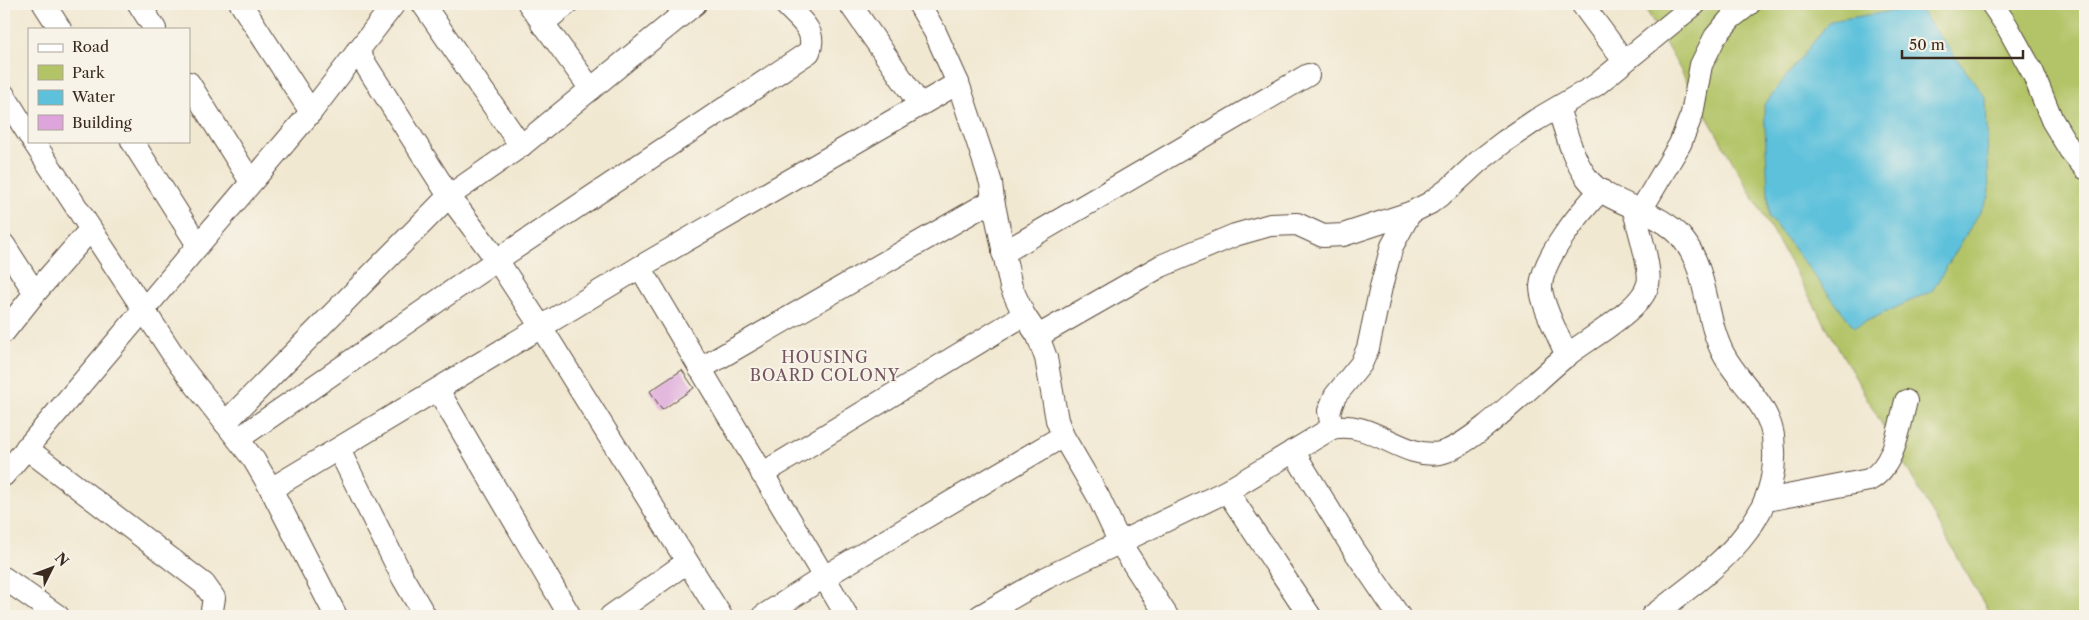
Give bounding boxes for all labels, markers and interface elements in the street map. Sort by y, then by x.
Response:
legend [28,28,190,142]
scale bar [1902,28,2023,60]
text: 50 m [1909,35,1945,54]
text: Road [72,37,109,56]
text: Park [72,63,106,82]
text: Water [71,87,116,106]
text: Building [72,113,132,132]
district label: HOUSING BOARD COLONY [750,347,900,385]
north arrow [28,542,78,592]
text: N [51,549,72,570]

